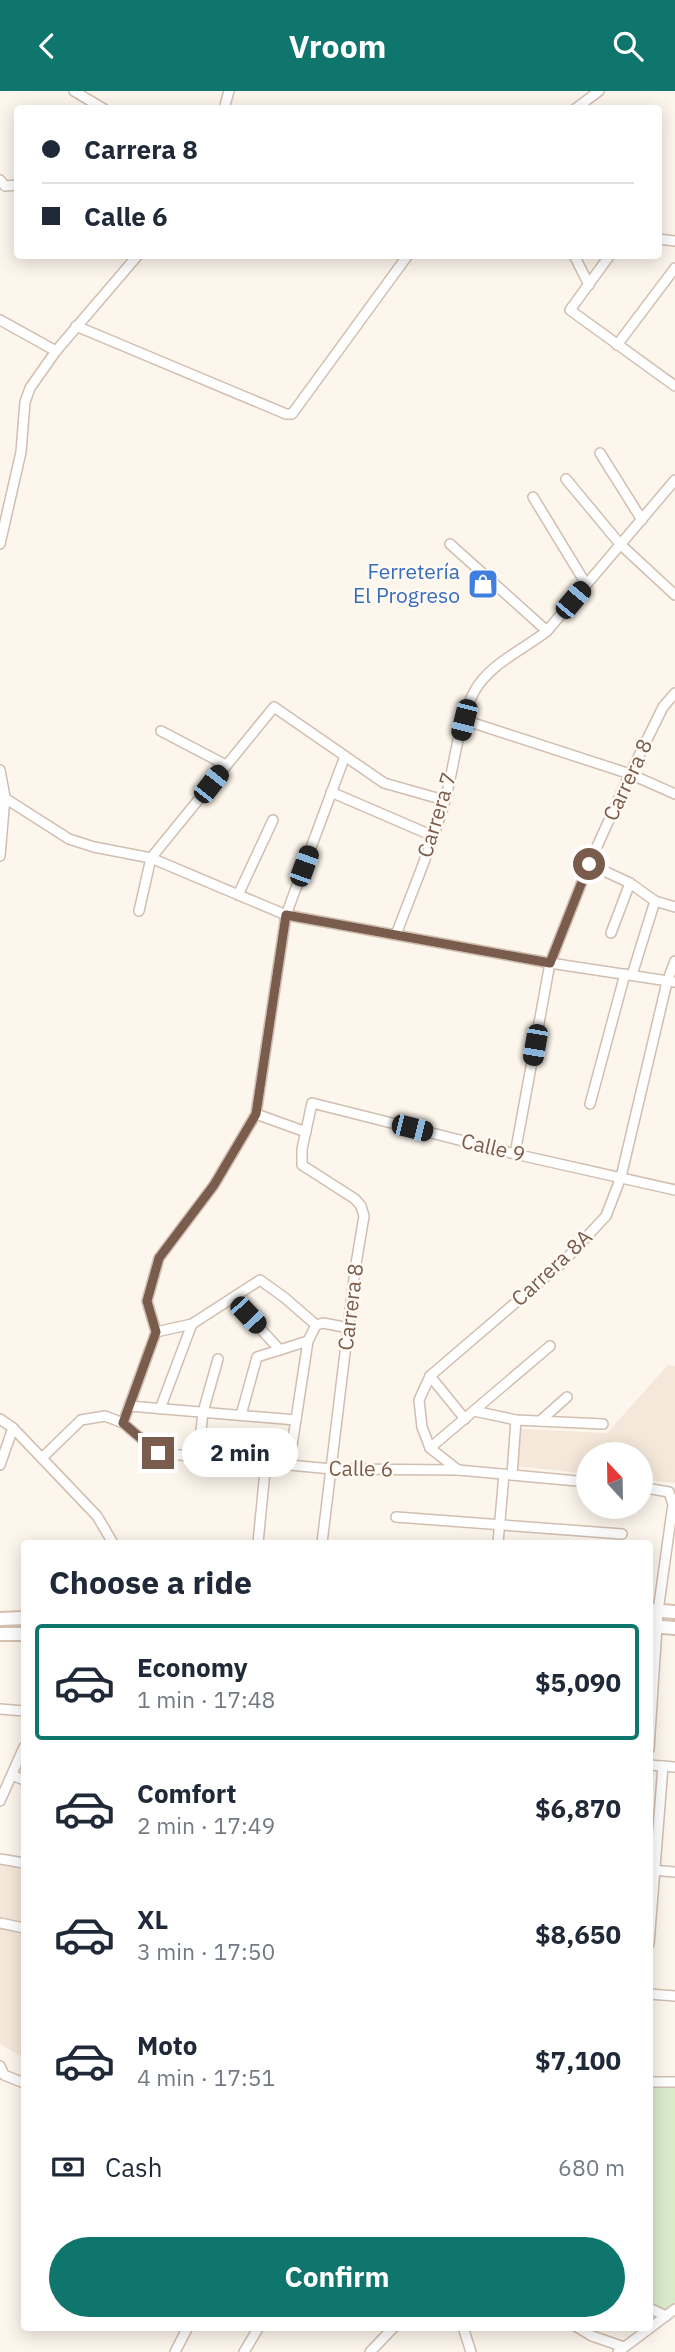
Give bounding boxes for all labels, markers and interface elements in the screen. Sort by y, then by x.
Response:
text: Vroom [289,25,386,67]
icon: back [28,27,66,65]
icon: search [609,27,647,65]
text: Carrera 8 [84,132,198,166]
text: Calle 6 [84,199,168,233]
place label: Ferretería El Progreso [353,557,460,609]
shop icon: Ferretería El Progreso [466,567,500,601]
car [552,577,595,623]
car [449,697,480,743]
street label: Carrera 8 [596,734,658,825]
car [190,761,233,807]
street label: Carrera 7 [410,769,462,861]
car [287,843,322,889]
route start [573,848,605,880]
car [522,1022,549,1068]
car [390,1113,435,1143]
street label: Calle 9 [459,1126,528,1168]
street label: Carrera 8A [505,1223,598,1312]
street label: Carrera 8 [331,1262,369,1352]
car [226,1292,271,1338]
callout: 2 min [182,1429,298,1477]
route end [142,1437,174,1469]
text: 2 min [210,1437,270,1467]
north arrow [576,1442,653,1519]
map controls [576,1442,653,1519]
street label: Calle 6 [328,1453,394,1483]
text: Choose a ride [49,1561,252,1603]
text: Economy [137,1650,248,1684]
icon: car [53,1651,116,1714]
text: $5,090 [535,1665,621,1699]
text: 1 min · 17:48 [137,1684,275,1714]
text: Comfort [137,1776,236,1810]
icon: car [53,1777,116,1840]
text: $6,870 [535,1791,621,1825]
text: 2 min · 17:49 [137,1810,275,1840]
text: XL [137,1902,168,1936]
icon: car [53,1903,116,1966]
text: $8,650 [535,1917,621,1951]
text: 3 min · 17:50 [137,1936,275,1966]
text: Moto [137,2028,197,2062]
icon: car [53,2029,116,2092]
text: $7,100 [535,2043,621,2077]
text: 4 min · 17:51 [137,2062,275,2092]
icon: cash [49,2148,87,2186]
text: Cash [105,2150,162,2184]
text: 680 m [558,2152,625,2182]
button: Confirm [49,2237,625,2317]

